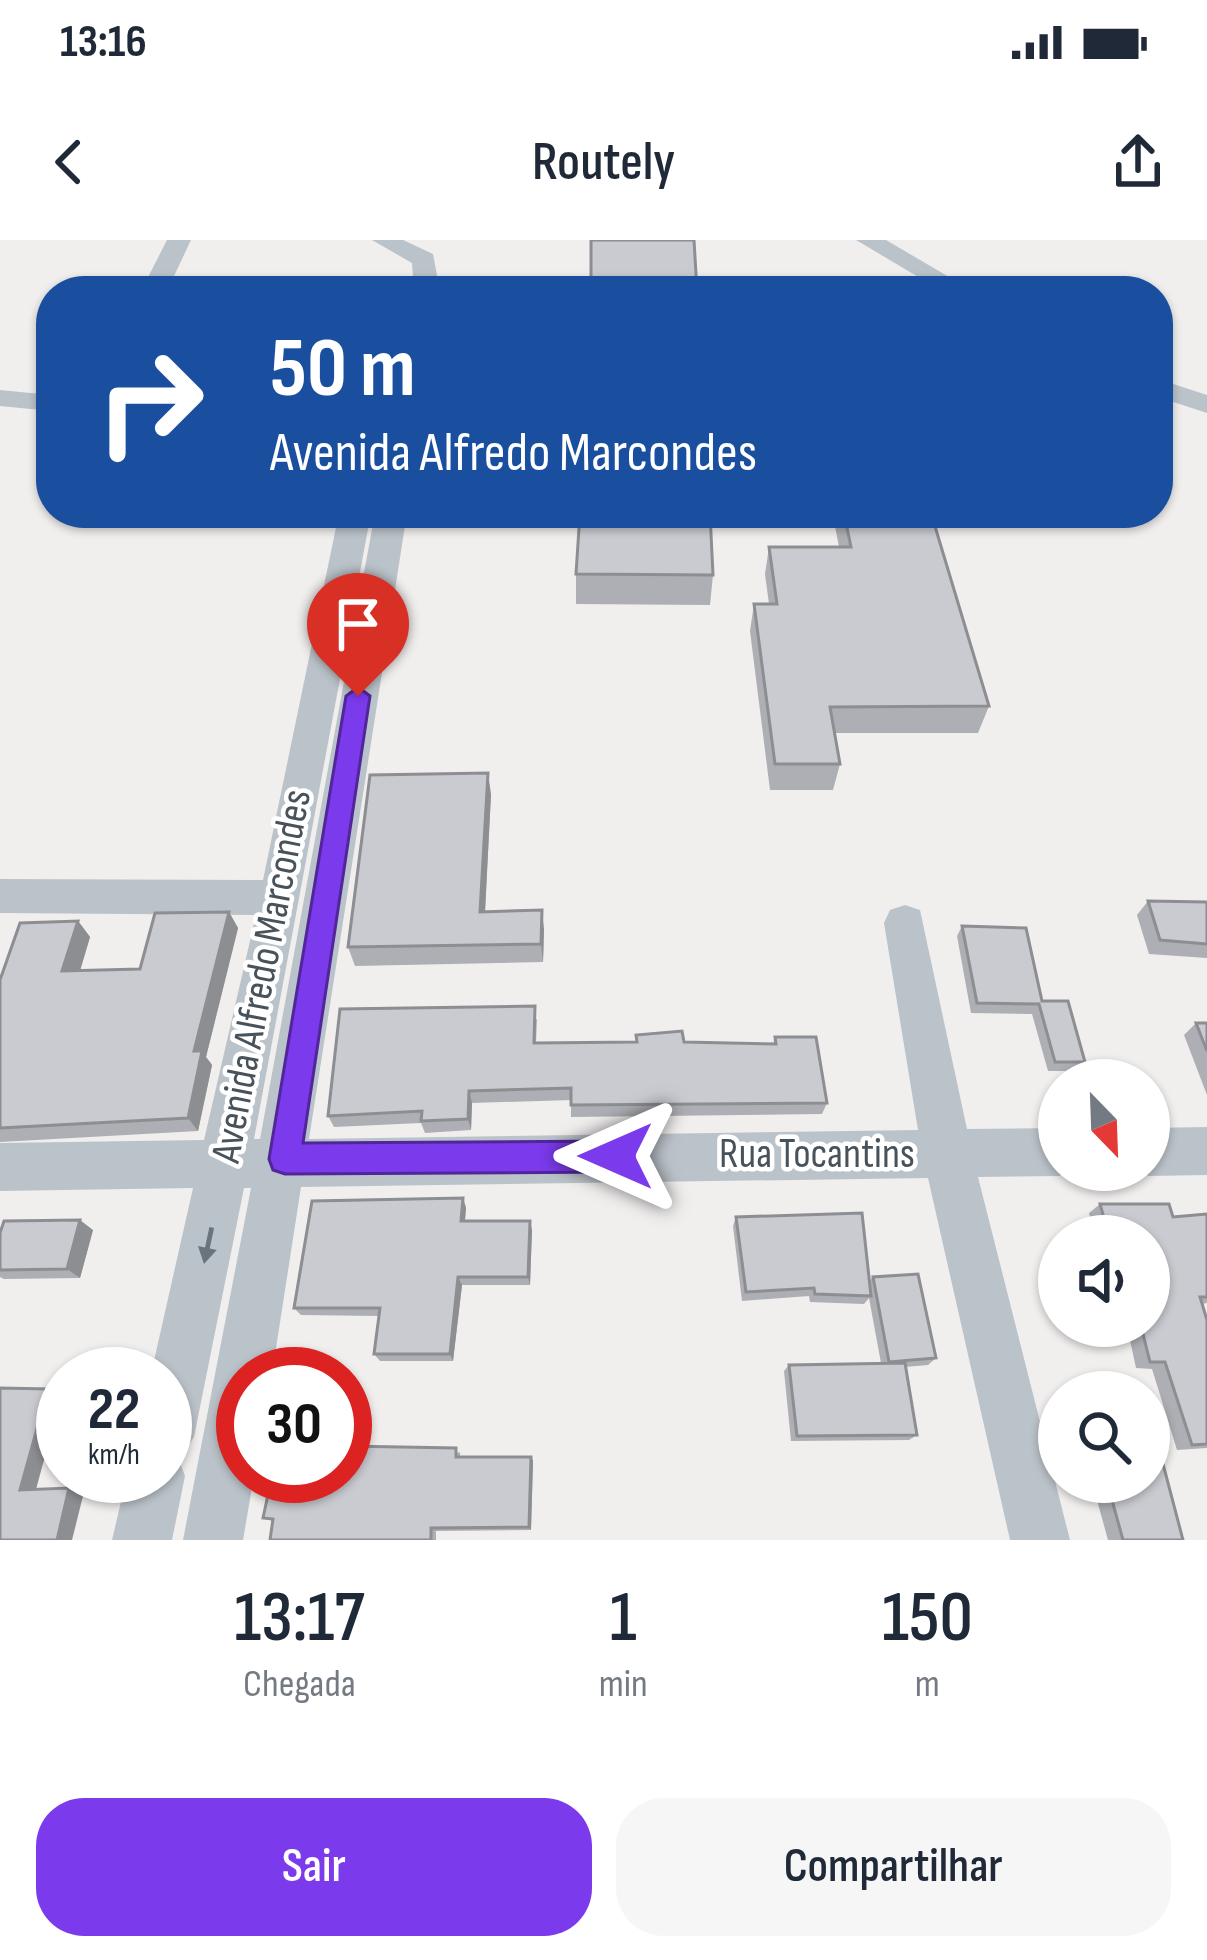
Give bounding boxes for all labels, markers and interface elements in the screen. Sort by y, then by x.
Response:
text: 13:16 [60,15,147,70]
icon: back [36,129,102,195]
icon: share [1105,129,1171,195]
text: Routely [532,130,675,195]
text: 50 m [270,319,416,420]
icon: right [72,324,228,480]
text: Avenida Alfredo Marcondes [270,421,757,486]
pin [307,573,409,696]
icon: arrive [325,591,391,657]
street label: Avenida Alfredo Marcondes [201,785,323,1168]
north arrow [1038,1059,1170,1191]
map controls [1038,1059,1170,1503]
position arrow [553,1093,679,1219]
street label: Rua Tocantins [719,1129,915,1180]
button: sound [1038,1215,1170,1347]
one-way arrow [197,1227,216,1265]
speed limit sign: 30 [216,1347,372,1503]
button: search [1038,1371,1170,1503]
text: 22 [88,1374,140,1446]
text: km/h [88,1437,140,1473]
text: 13:17 [234,1575,365,1662]
text: 1 [610,1575,637,1662]
text: 150 [882,1575,973,1662]
text: Chegada [243,1661,356,1708]
text: min [599,1661,648,1708]
text: m [915,1661,940,1708]
button: Sair [36,1798,592,1936]
button: Compartilhar [616,1798,1171,1936]

